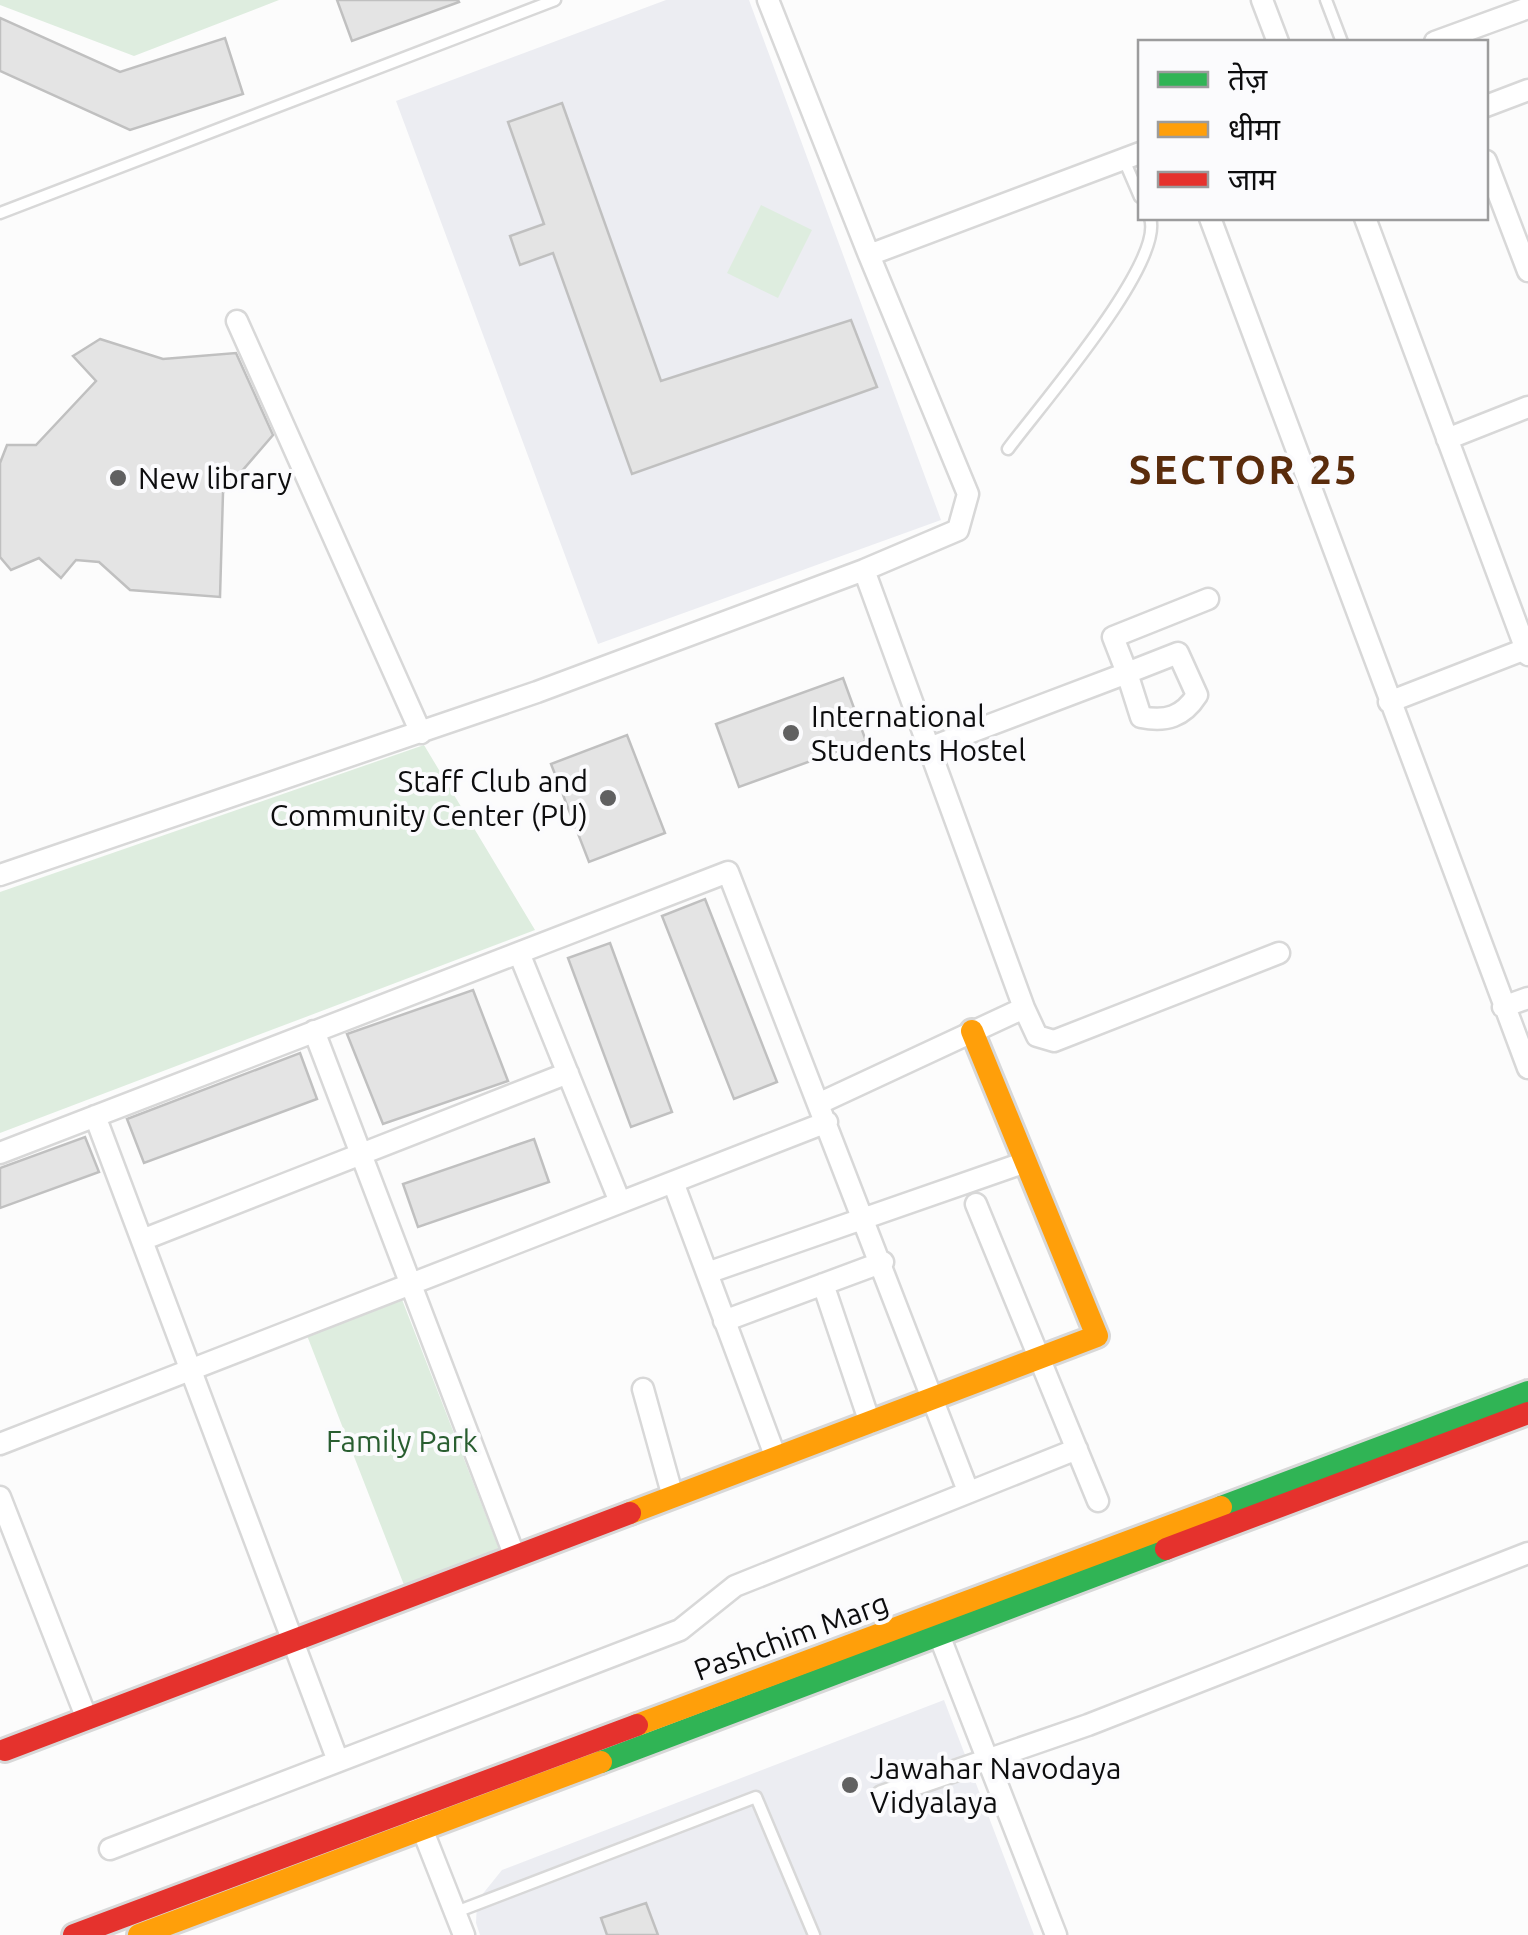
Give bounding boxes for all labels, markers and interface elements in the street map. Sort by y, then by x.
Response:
legend [1138,40,1488,220]
text: तेज़ [1228,62,1268,96]
text: धीमा [1228,112,1281,146]
text: जाम [1228,162,1277,196]
district label: SECTOR 25 [1129,447,1359,492]
place label: New library [138,461,292,495]
marker: New library [107,467,129,489]
place label: International Students Hostel [811,699,1026,767]
marker: International Students Hostel [780,722,802,744]
place label: Staff Club and Community Center (PU) [270,764,588,832]
marker: Staff Club and Community Center (PU) [597,787,619,809]
park label: Family Park [326,1424,478,1458]
street label: Pashchim Marg [689,1585,893,1687]
place label: Jawahar Navodaya Vidyalaya [870,1751,1121,1819]
marker: Jawahar Navodaya Vidyalaya [839,1774,861,1796]

